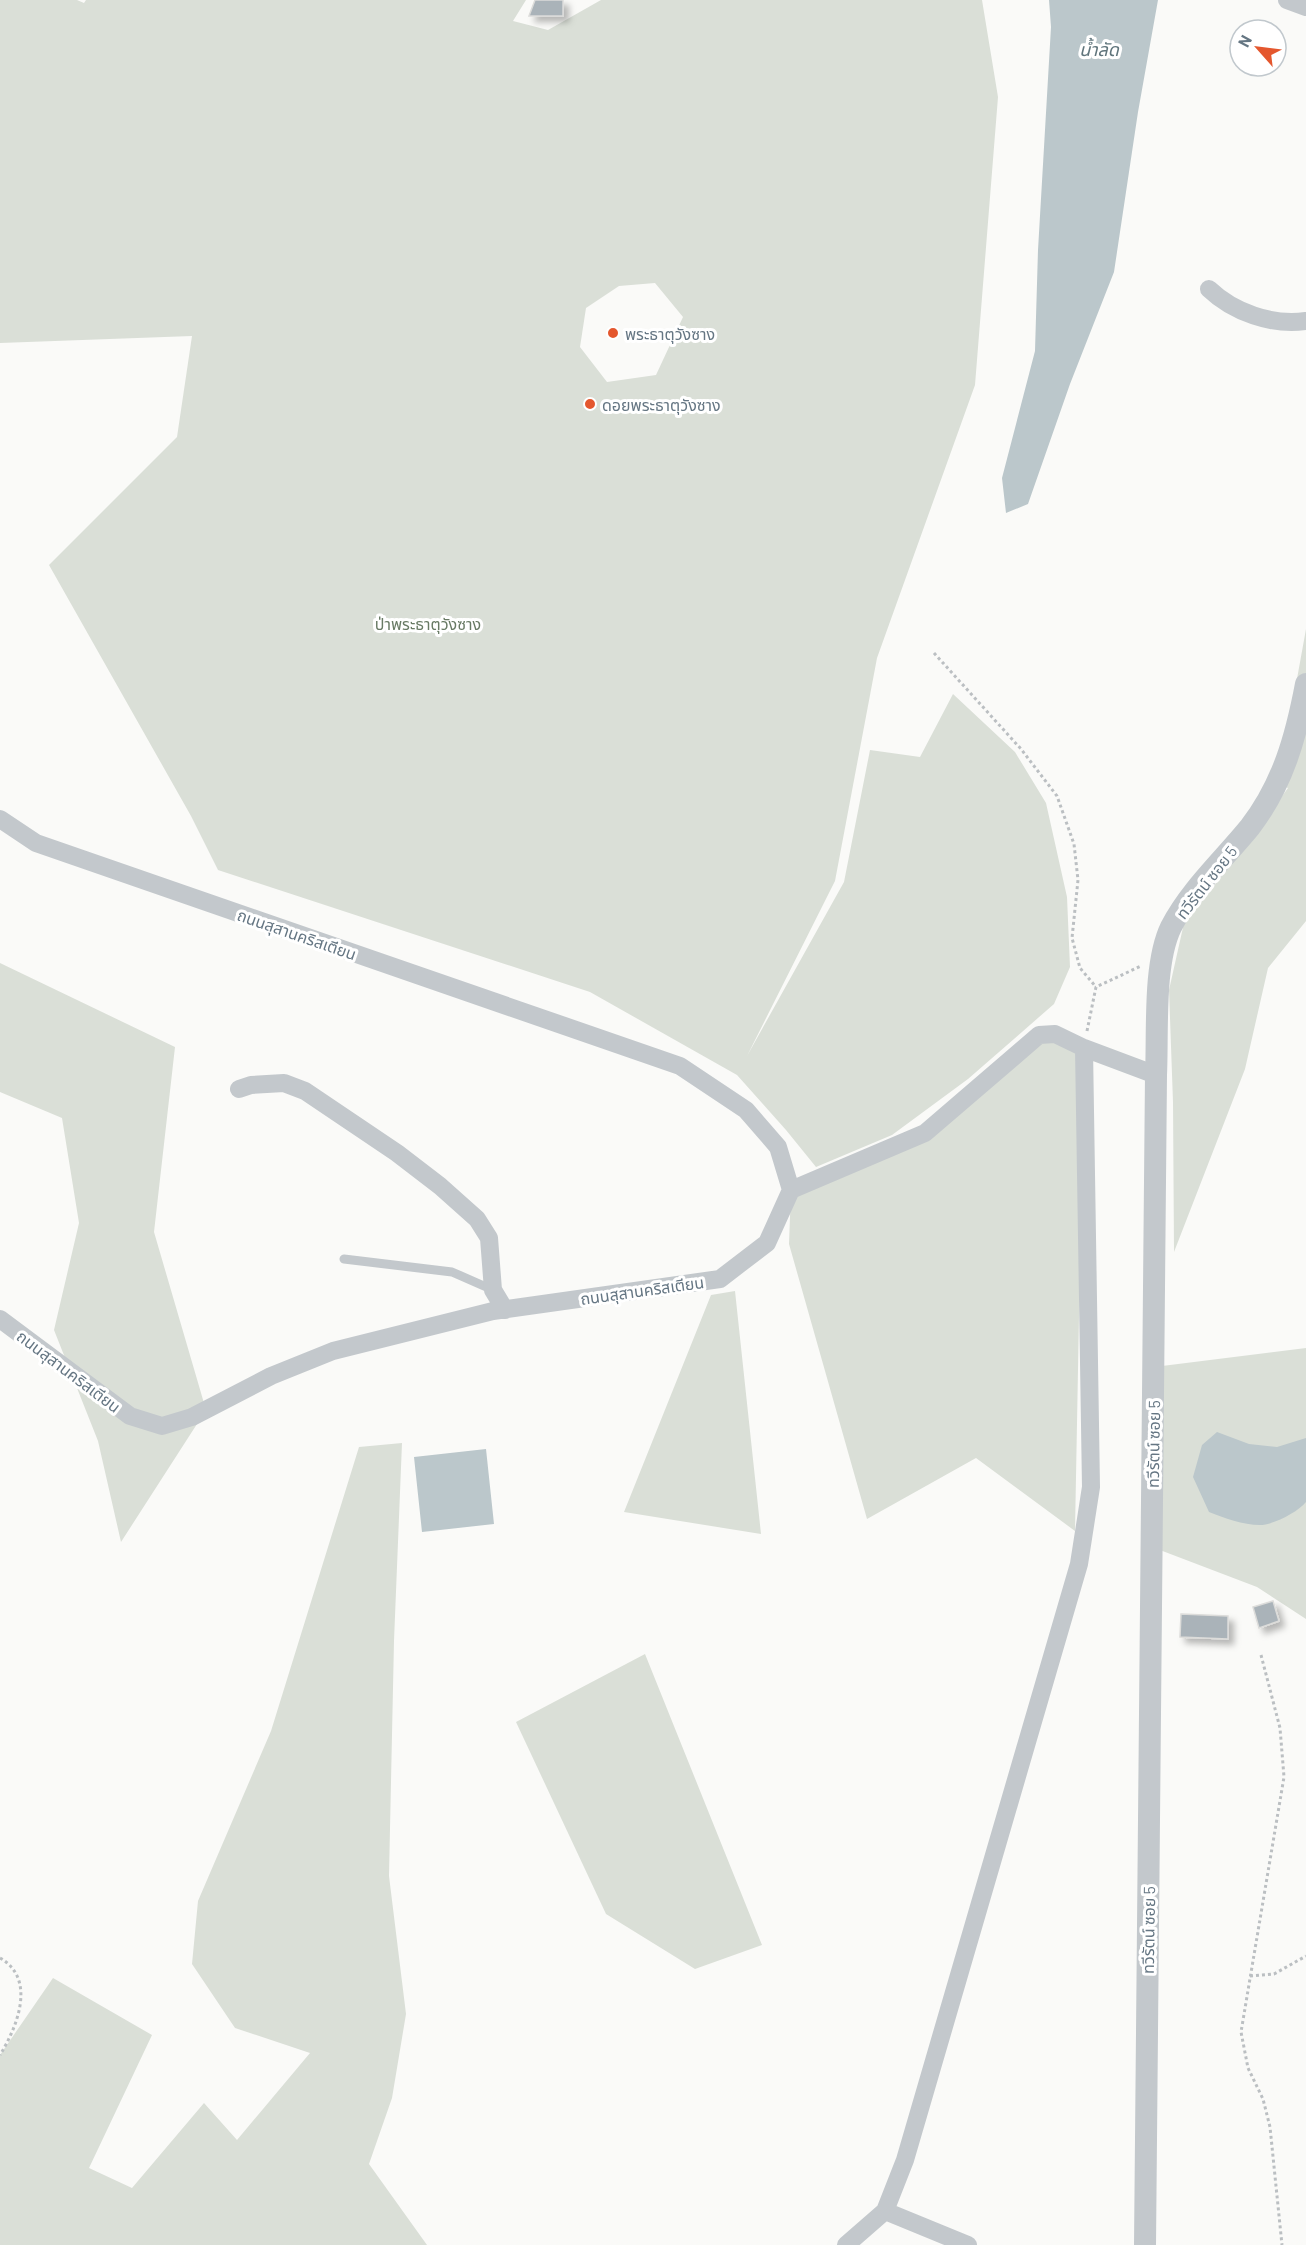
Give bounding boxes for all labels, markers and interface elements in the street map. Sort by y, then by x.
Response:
north arrow [1228,18,1288,78]
text: N [1233,32,1255,50]
water label: น้ำลัด [1079,37,1120,60]
place label: พระธาตุวังซาง [625,324,715,344]
marker: พระธาตุวังซาง [606,326,620,340]
place label: ดอยพระธาตุวังซาง [602,395,721,415]
marker: ดอยพระธาตุวังซาง [583,397,597,411]
park label: ป่าพระธาตุวังซาง [375,614,481,634]
street label: ทวีรัตน์ ซอย 5 [1172,842,1240,922]
street label: ถนนสุสานคริสเตียน [235,905,359,964]
street label: ถนนสุสานคริสเตียน [579,1272,705,1309]
street label: ถนนสุสานคริสเตียน [13,1326,125,1417]
street label: ทวีรัตน์ ซอย 5 [1143,1400,1163,1488]
street label: ทวีรัตน์ ซอย 5 [1138,1886,1158,1974]

